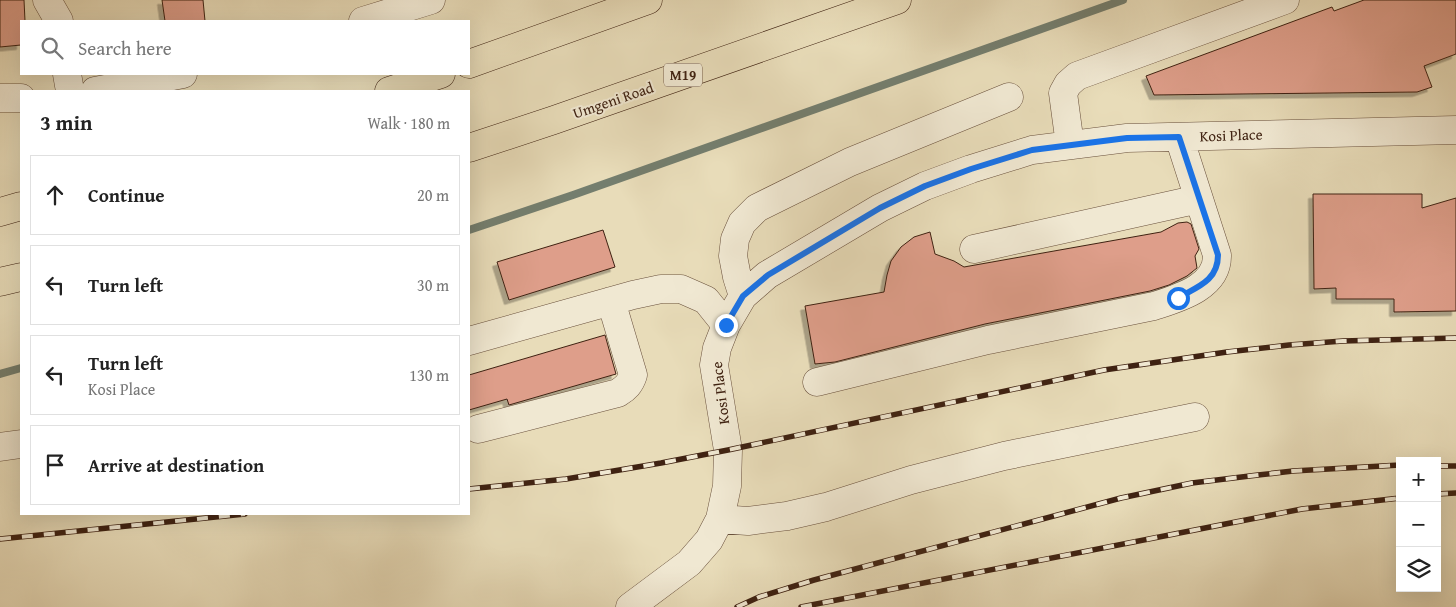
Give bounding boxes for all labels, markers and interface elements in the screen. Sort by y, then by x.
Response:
search box [20,20,470,75]
icon: search [38,34,66,62]
text: Search here [78,34,172,62]
road number: M19 [664,64,702,86]
street label: Umgeni Road [570,76,656,124]
text: 3 min [40,107,92,138]
text: Walk · 180 m [367,111,450,135]
street label: Kosi Place [1199,123,1263,147]
icon: ahead [41,181,69,209]
text: Continue [88,181,165,209]
text: 20 m [417,183,449,207]
icon: left [41,271,69,299]
text: Turn left [88,271,163,299]
text: 30 m [417,273,449,297]
route start [1167,287,1190,310]
route end [715,314,738,337]
text: Turn left [88,349,163,377]
street label: Kosi Place [706,360,734,426]
icon: left [41,361,69,389]
text: 130 m [409,363,449,387]
text: Kosi Place [88,377,155,401]
icon: arrive [41,451,69,479]
text: Arrive at destination [88,451,264,479]
map controls [1396,457,1441,592]
button: + [1396,457,1441,502]
button: − [1396,502,1441,547]
button: layers [1396,547,1441,592]

